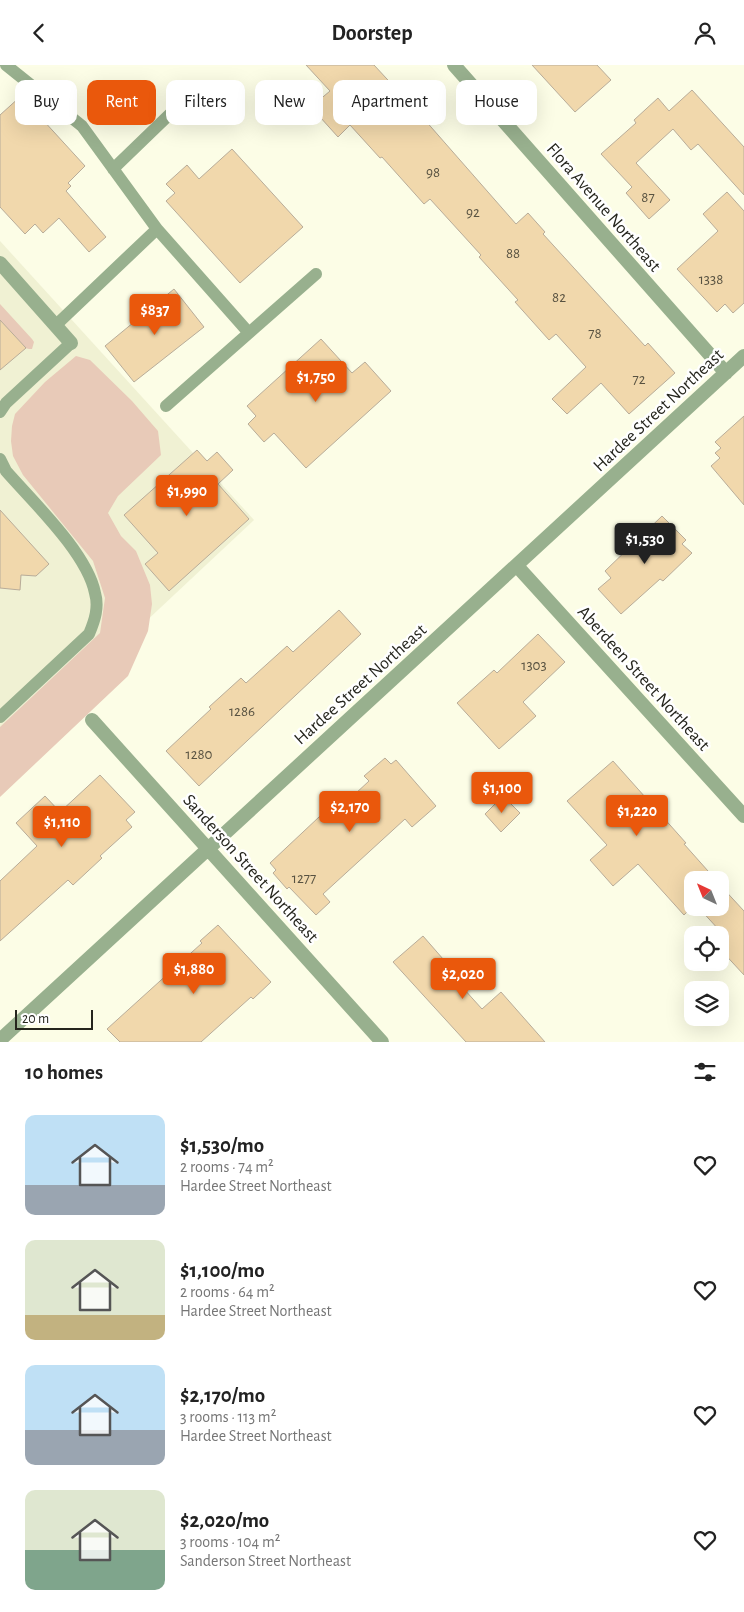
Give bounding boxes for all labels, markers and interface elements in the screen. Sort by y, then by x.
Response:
icon: back [25,19,53,47]
icon: person [691,19,719,47]
text: Doorstep [331,22,413,44]
chip: Buy [15,80,77,125]
chip: Rent [87,80,156,125]
chip: Filters [166,80,245,125]
chip: New [255,80,323,125]
chip: Apartment [333,80,446,125]
chip: House [456,80,537,125]
street label: Flora Avenue Northeast [543,140,664,276]
house number: 98 [426,165,440,180]
house number: 87 [641,190,655,205]
house number: 92 [466,205,480,220]
house number: 88 [506,246,520,261]
house number: 1338 [699,272,723,287]
house number: 82 [552,290,566,305]
pin: $837 [125,293,185,336]
text: $837 [141,302,169,318]
house number: 78 [588,326,602,341]
street label: Hardee Street Northeast [590,346,727,476]
pin: $1,750 [275,361,357,403]
text: $1,750 [297,369,335,385]
house number: 72 [632,372,646,387]
pin: $1,990 [146,475,228,517]
text: $1,990 [167,483,207,499]
pin: $1,530 [604,523,686,565]
text: $1,530 [626,531,664,547]
street label: Aberdeen Street Northeast [574,603,713,755]
street label: Hardee Street Northeast [291,621,430,749]
house number: 1303 [521,658,547,673]
house number: 1286 [229,704,255,719]
house number: 1280 [185,747,213,762]
pin: $1,100 [461,771,543,814]
text: $1,100 [482,780,522,796]
street label: Sanderson Street Northeast [179,791,322,946]
pin: $2,170 [309,791,391,833]
pin: $1,220 [596,795,678,837]
text: $2,170 [330,799,370,815]
text: $1,220 [617,803,657,819]
pin: $1,110 [21,805,103,848]
text: $1,110 [44,814,80,830]
house number: 1277 [292,871,316,886]
north arrow [684,871,729,916]
map controls [684,871,729,1026]
button: locate [684,926,729,971]
pin: $1,880 [153,953,235,995]
pin: $2,020 [422,957,504,1000]
text: $1,880 [174,961,214,977]
text: $2,020 [442,966,484,982]
button: layers [684,981,729,1026]
scale bar [15,1007,92,1030]
text: 20 m [22,1012,49,1026]
icon: filters [691,1058,719,1086]
text: 10 homes [25,1062,103,1083]
icon: home [65,1135,125,1195]
text: $1,530/mo [180,1135,264,1156]
icon: heart [691,1151,719,1179]
text: 2 rooms · 74 m² [180,1159,274,1175]
text: Hardee Street Northeast [180,1178,332,1194]
icon: home [65,1260,125,1320]
text: $1,100/mo [180,1260,265,1281]
icon: heart [691,1276,719,1304]
text: 2 rooms · 64 m² [180,1284,275,1300]
text: Hardee Street Northeast [180,1303,332,1319]
icon: home [65,1385,125,1445]
text: $2,170/mo [180,1385,265,1406]
icon: heart [691,1401,719,1429]
text: 3 rooms · 113 m² [180,1409,276,1425]
text: Hardee Street Northeast [180,1428,332,1444]
icon: home [65,1510,125,1570]
text: $2,020/mo [180,1510,269,1531]
icon: heart [691,1526,719,1554]
text: 3 rooms · 104 m² [180,1534,280,1550]
text: Sanderson Street Northeast [180,1553,351,1569]

